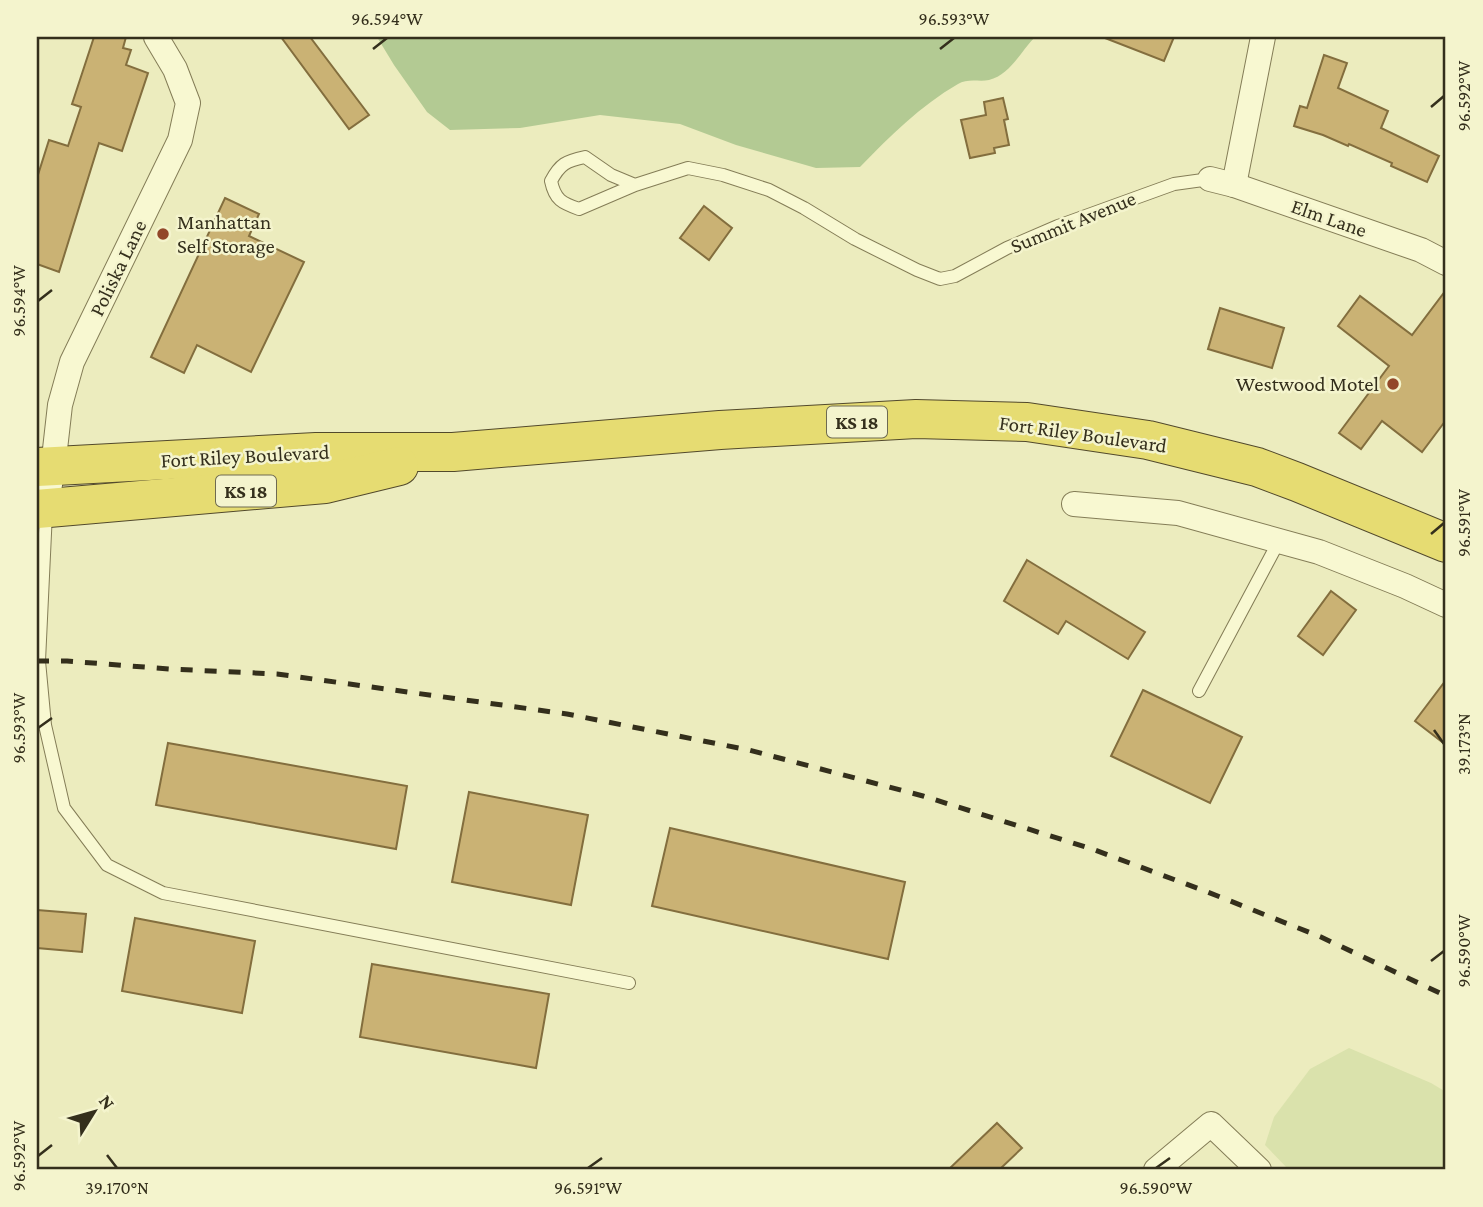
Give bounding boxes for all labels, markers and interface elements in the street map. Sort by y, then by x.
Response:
text: 96.594°W [351,9,423,29]
text: 96.593°W [919,9,990,29]
text: 96.592°W [1454,60,1474,131]
street label: Summit Avenue [1007,186,1139,258]
street label: Elm Lane [1288,194,1370,242]
place label: Manhattan Self Storage [177,210,275,258]
street label: Poliska Lane [84,216,152,320]
marker: Manhattan Self Storage [155,226,171,242]
text: 96.594°W [9,265,29,337]
place label: Westwood Motel [1236,372,1379,396]
marker: Westwood Motel [1385,376,1401,392]
road number: KS 18 [827,406,887,438]
street label: Fort Riley Boulevard [998,410,1168,458]
street label: Fort Riley Boulevard [160,440,330,472]
road number: KS 18 [216,476,276,506]
text: 96.591°W [1454,488,1474,557]
text: 96.593°W [9,692,29,763]
text: 39.173°N [1454,713,1474,775]
text: 96.590°W [1454,914,1474,987]
north arrow [60,1078,130,1148]
text: N [95,1091,119,1114]
text: 96.592°W [9,1120,29,1191]
text: 39.170°N [85,1178,149,1198]
text: 96.591°W [554,1178,623,1198]
text: 96.590°W [1120,1178,1193,1198]

